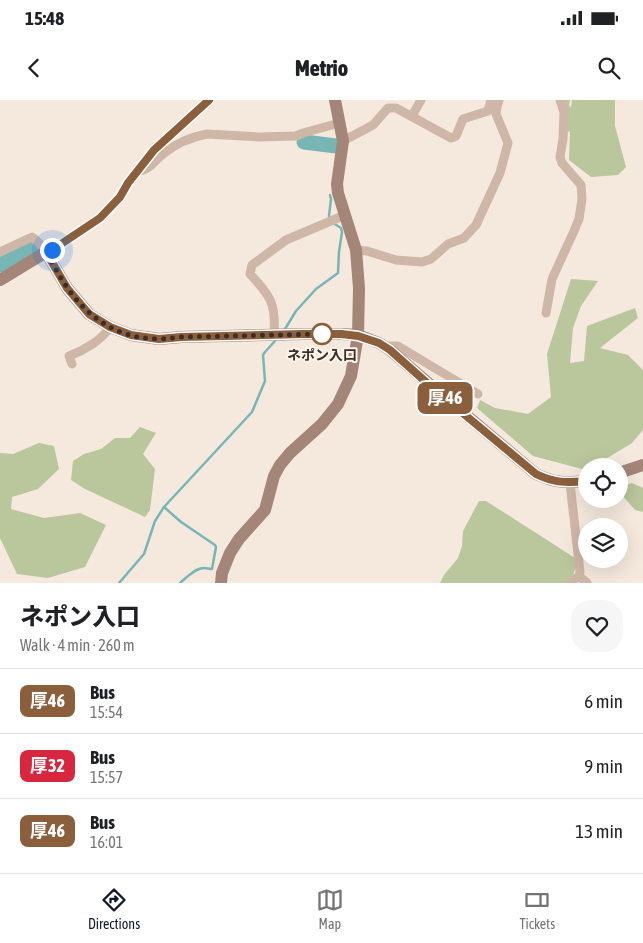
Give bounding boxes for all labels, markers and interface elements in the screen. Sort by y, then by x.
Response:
text: 15:48 [25,7,64,29]
icon: back [20,54,48,82]
icon: search [595,54,623,82]
text: Metrio [295,55,348,81]
your location [40,238,65,263]
marker: ネポン入口 [311,323,333,345]
place label: ネポン入口 [287,347,357,363]
line badge: 厚46 [416,382,474,414]
text: 厚46 [428,387,462,408]
map controls [578,458,628,568]
button: locate [578,458,628,508]
button: layers [578,518,628,568]
button: heart [571,600,623,652]
text: ネポン入口 [20,603,140,630]
text: Walk · 4 min · 260 m [20,636,134,654]
text: Bus [90,681,115,703]
text: 厚46 [30,690,65,711]
text: 6 min [584,690,623,712]
text: 15:54 [90,703,123,721]
text: Bus [90,746,115,768]
text: 厚32 [30,755,65,776]
text: 9 min [584,755,623,777]
text: 15:57 [90,768,123,786]
text: Bus [90,811,115,833]
text: 厚46 [30,820,65,841]
text: 13 min [575,820,623,842]
text: 16:01 [90,833,123,851]
tab: Directions [88,886,140,932]
tab: Map [316,886,344,932]
tab: Tickets [520,886,555,932]

